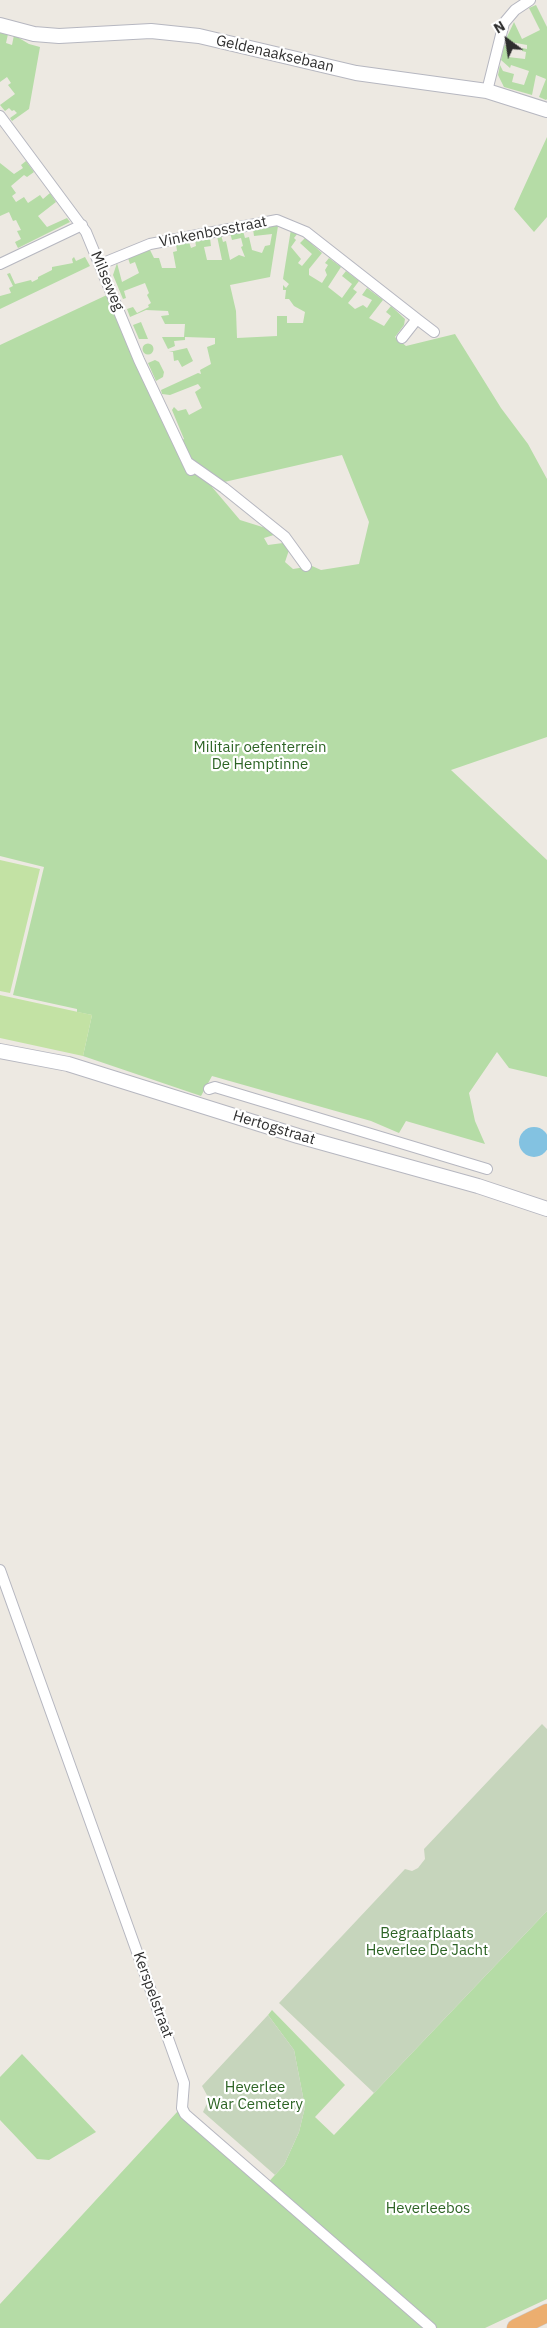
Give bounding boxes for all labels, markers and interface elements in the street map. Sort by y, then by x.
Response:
north arrow [482,15,532,65]
text: N [490,17,508,37]
street label: Geldenaaksebaan [214,32,336,76]
street label: Vinkenbosstraat [158,213,268,251]
street label: Milseweg [86,248,128,314]
park label: Militair oefenterrein De Hemptinne [194,739,326,774]
street label: Hertogstraat [231,1107,317,1149]
park label: Begraafplaats Heverlee De Jacht [366,1925,488,1960]
street label: Kerspelstraat [129,1949,177,2041]
park label: Heverlee War Cemetery [207,2079,303,2114]
park label: Heverleebos [386,2200,470,2218]

